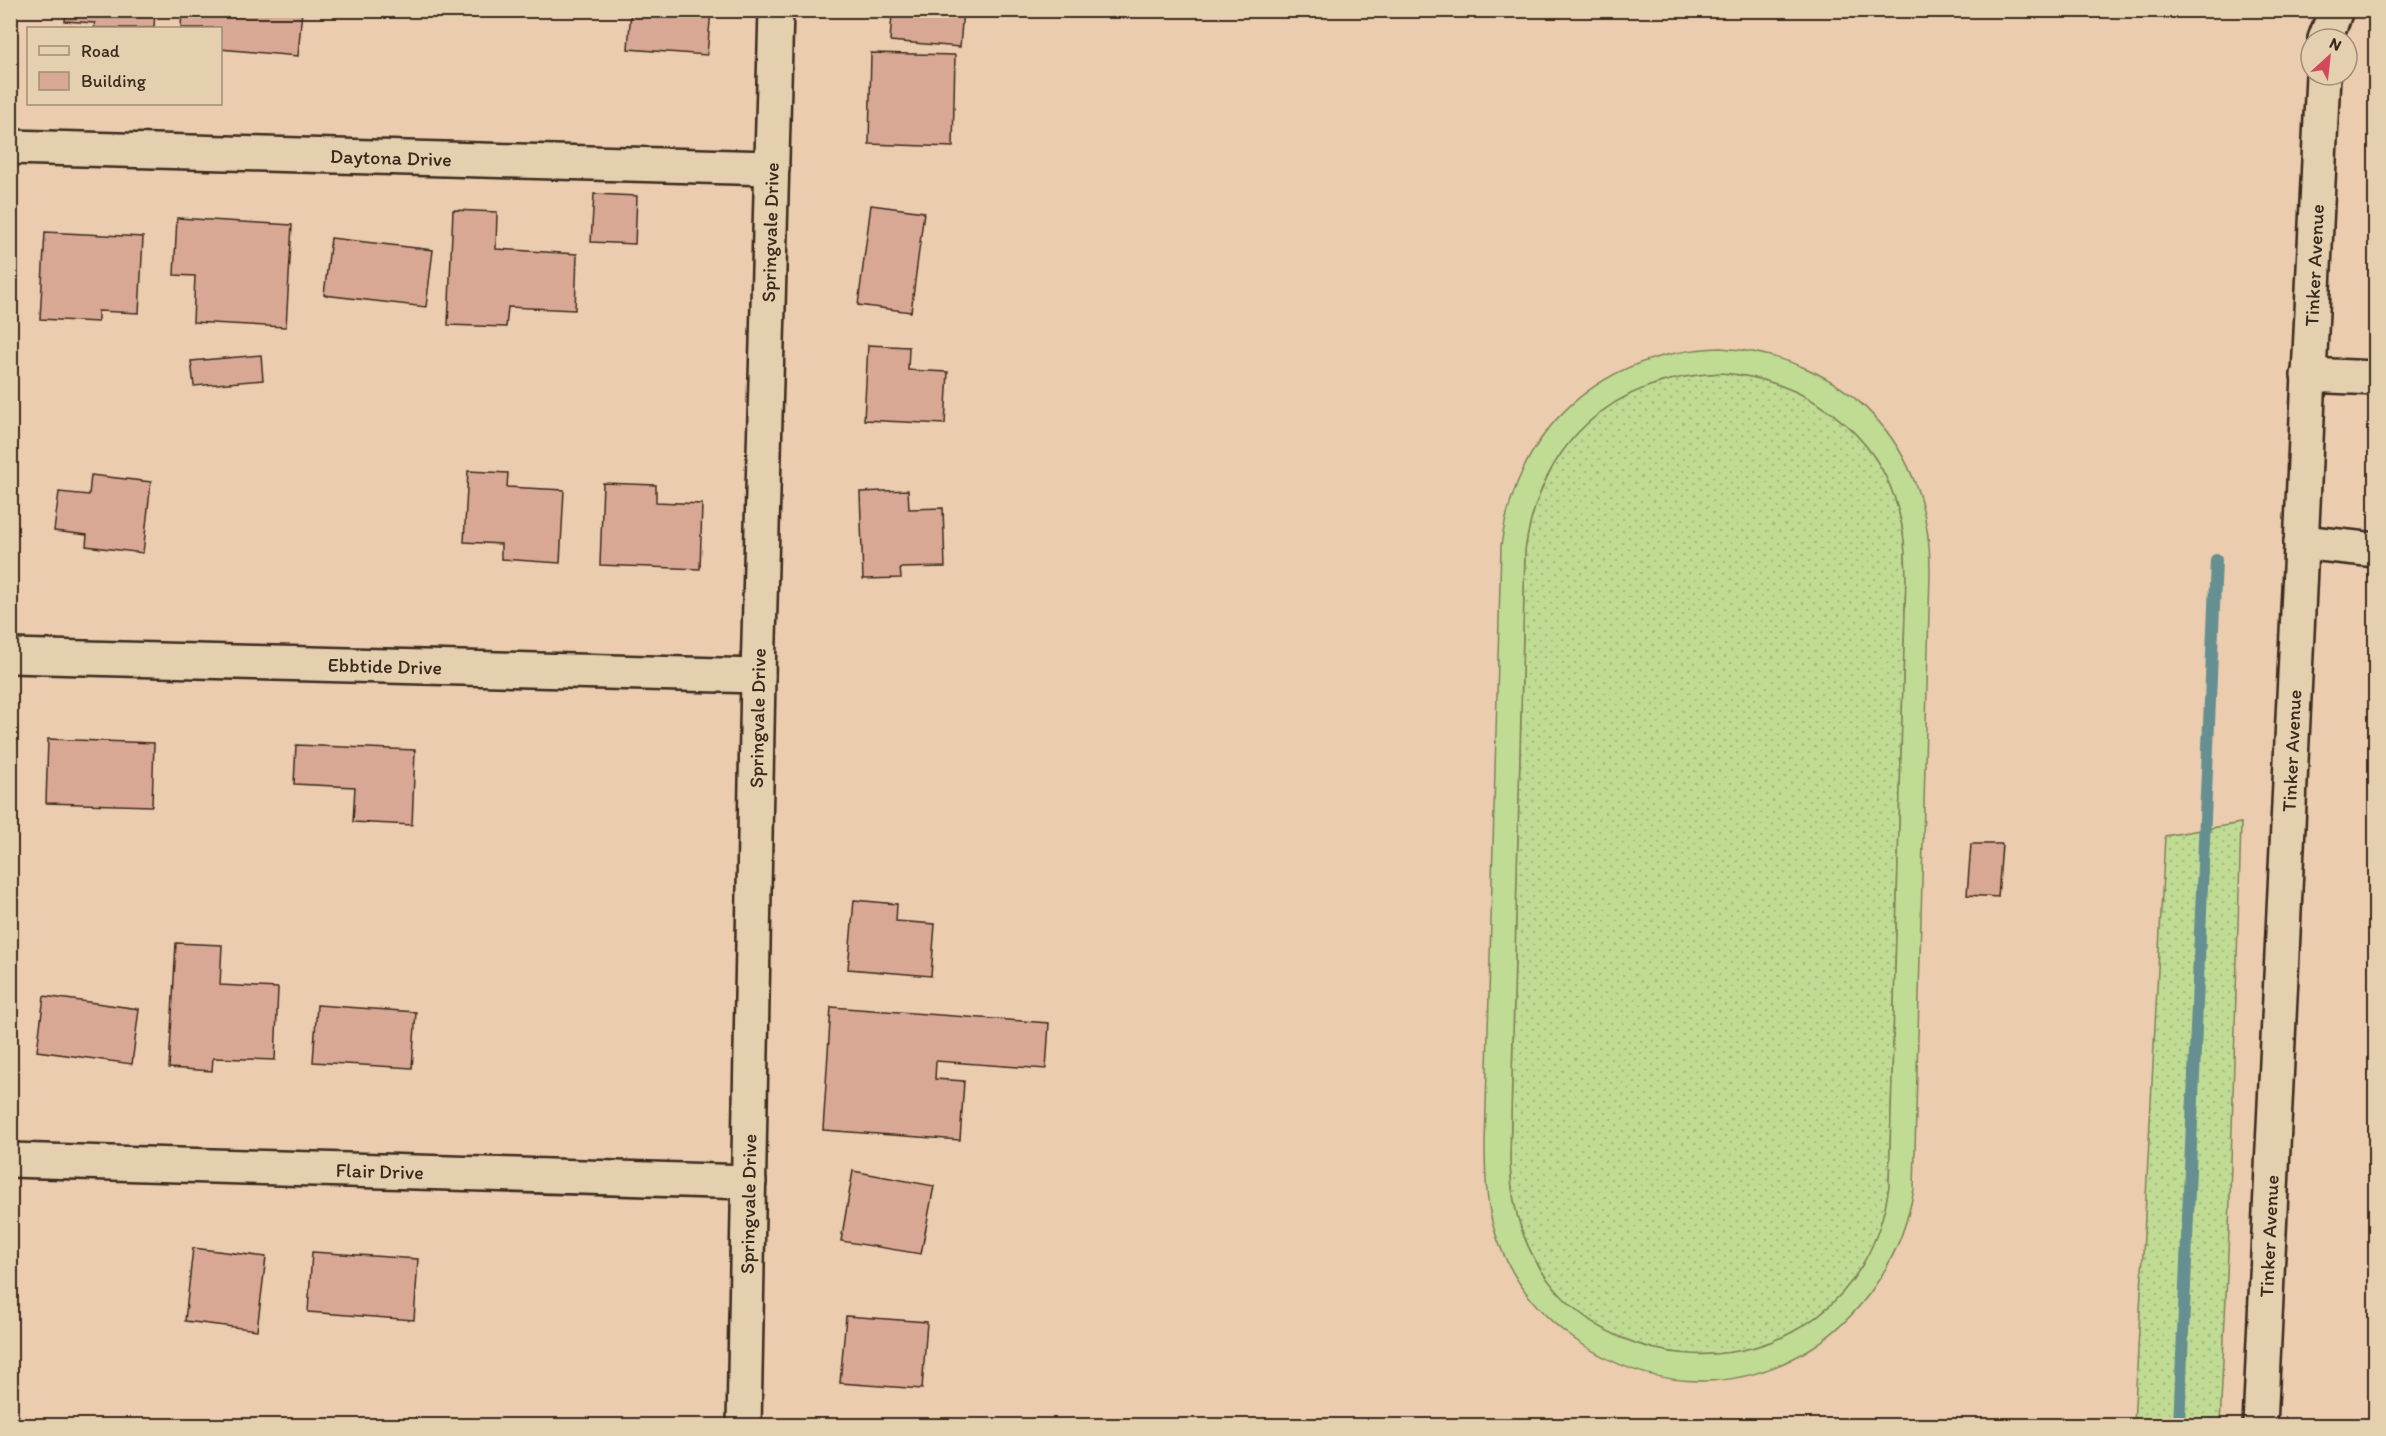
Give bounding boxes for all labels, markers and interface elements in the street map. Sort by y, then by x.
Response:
legend [27,27,222,105]
north arrow [2299,27,2359,87]
text: N [2326,33,2345,55]
text: Road [81,40,120,62]
text: Building [81,70,147,92]
street label: Daytona Drive [330,144,452,171]
street label: Springvale Drive [756,162,784,303]
street label: Tinker Avenue [2299,204,2329,327]
street label: Springvale Drive [744,648,771,788]
street label: Ebbtide Drive [327,653,442,680]
street label: Tinker Avenue [2277,689,2306,812]
street label: Springvale Drive [735,1134,761,1274]
street label: Flair Drive [335,1158,424,1184]
street label: Tinker Avenue [2254,1174,2284,1298]

